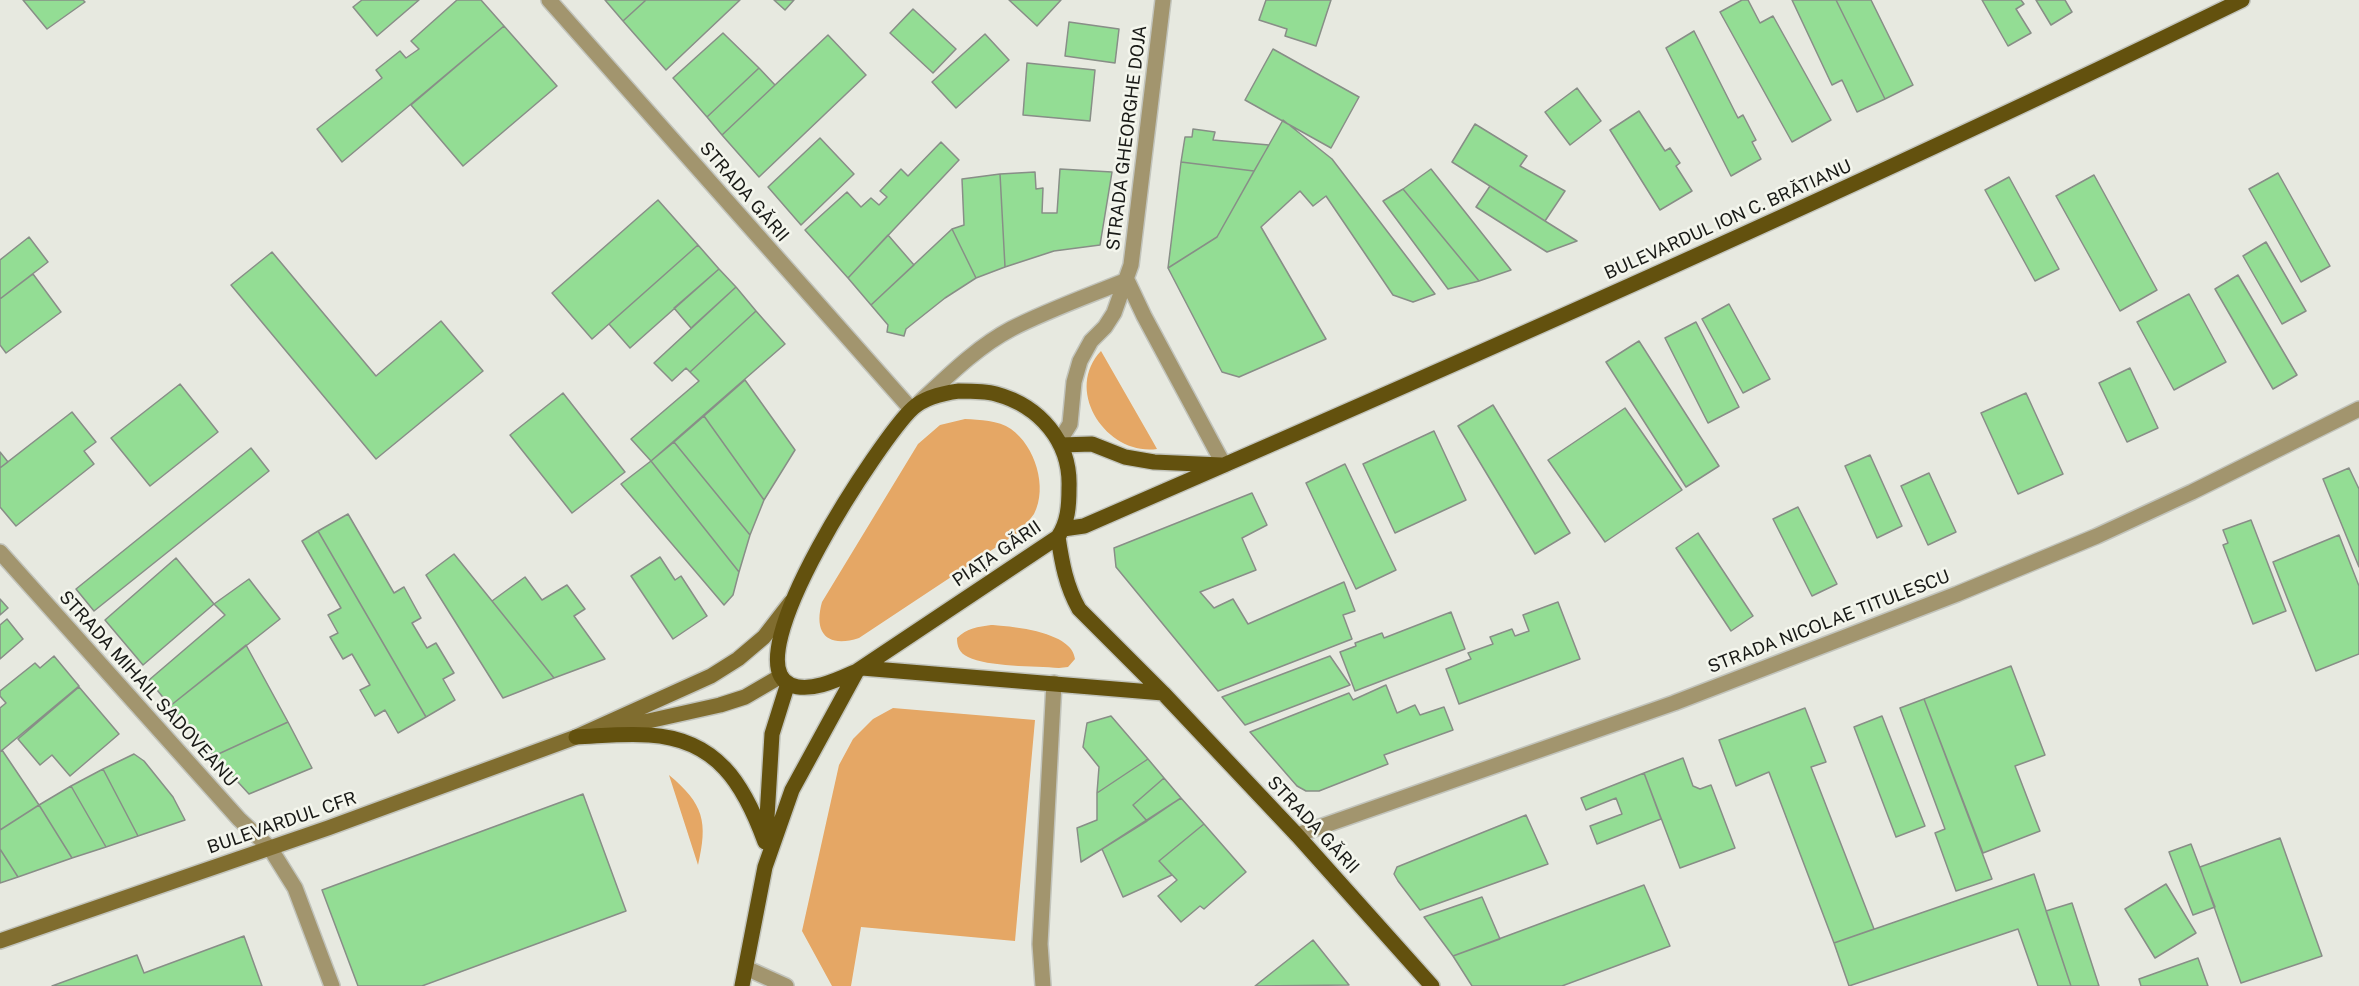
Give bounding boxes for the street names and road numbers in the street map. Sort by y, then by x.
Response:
street label: STRADA GHEORGHE DOJA [1102,24,1152,252]
street label: STRADA GĂRII [695,138,793,246]
street label: BULEVARDUL ION C. BRĂTIANU [1601,156,1855,284]
street label: PIAȚA GĂRII [949,516,1045,592]
street label: STRADA NICOLAE TITULESCU [1705,566,1953,678]
street label: STRADA MIHAIL SADOVEANU [54,587,242,791]
street label: STRADA GĂRII [1262,772,1364,878]
street label: BULEVARDUL CFR [205,787,359,859]

